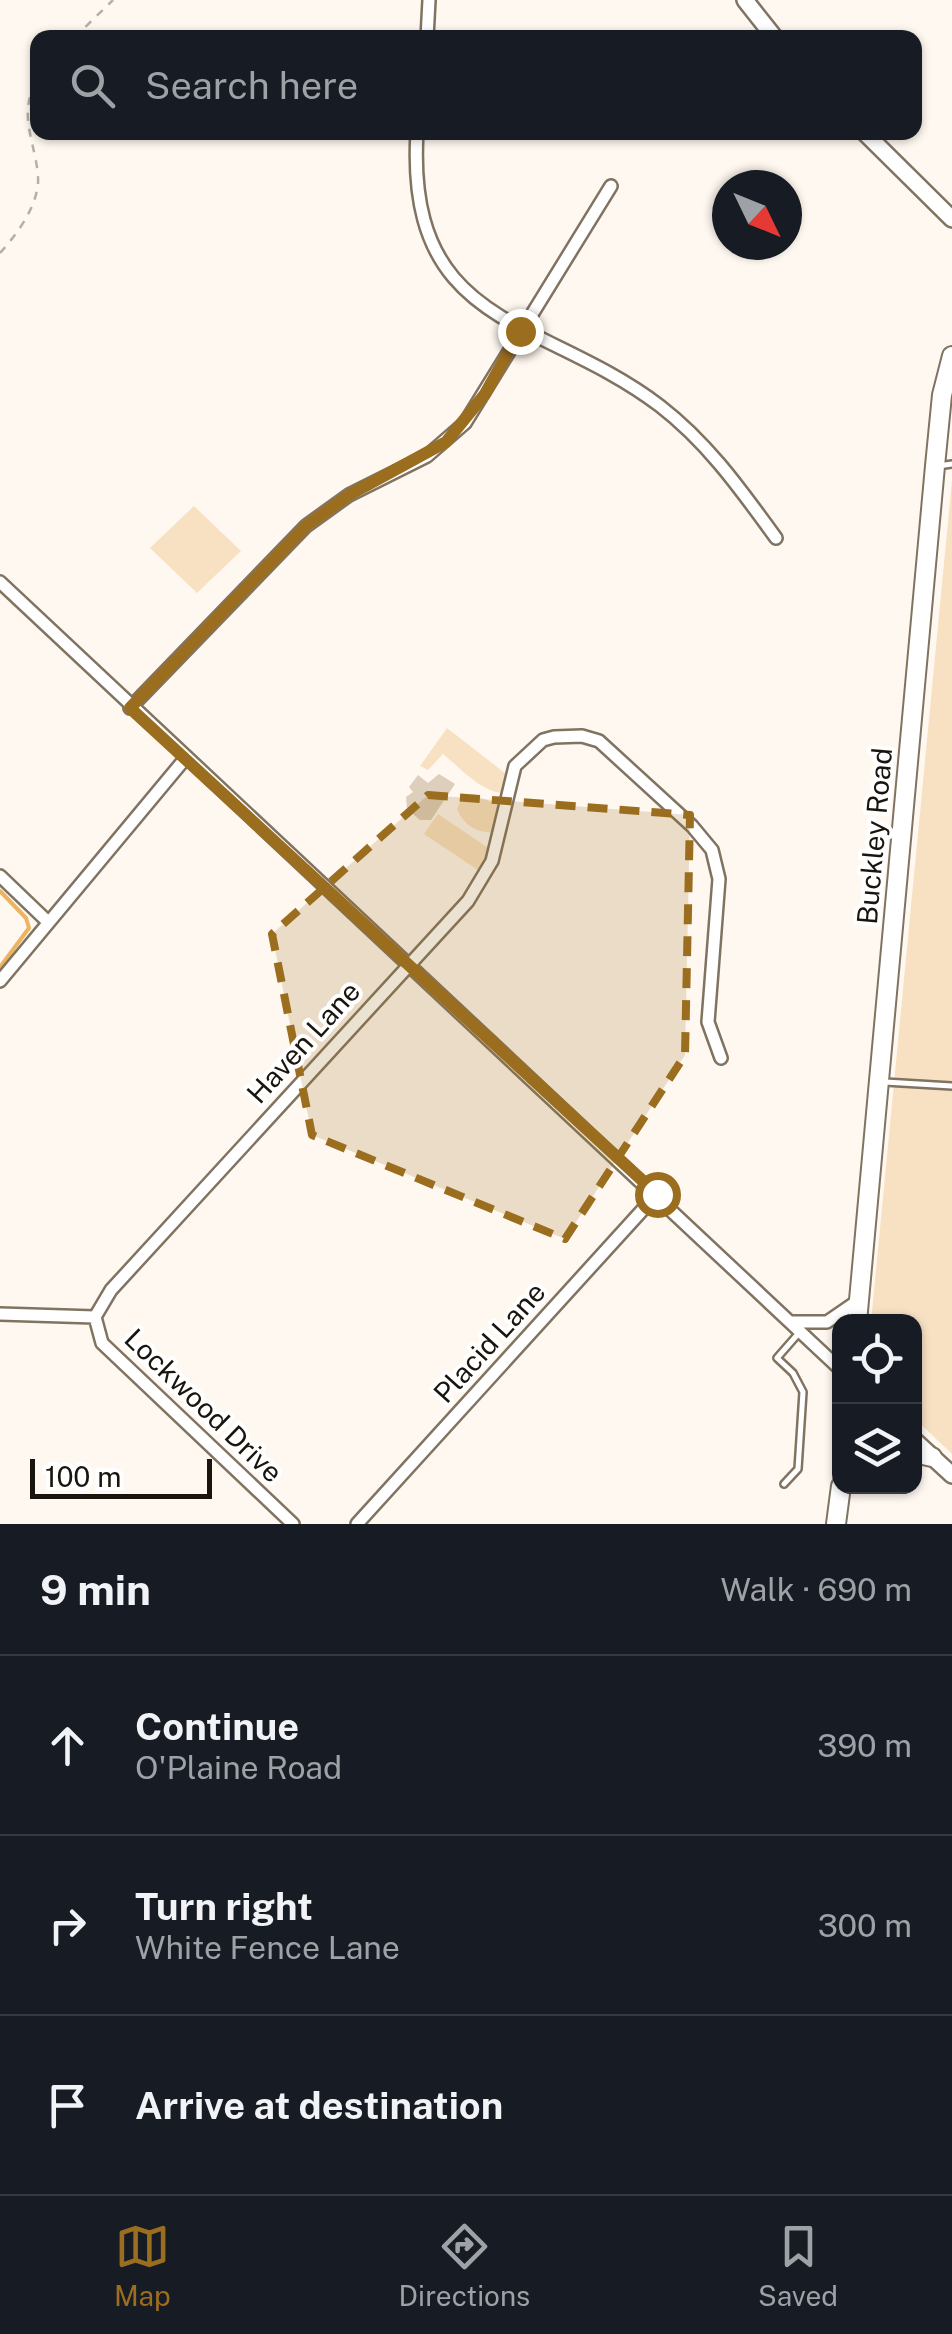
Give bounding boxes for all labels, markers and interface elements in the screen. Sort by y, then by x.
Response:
search box [30,30,922,140]
icon: search [65,58,120,113]
text: Search here [145,63,358,108]
north arrow [712,170,802,260]
route end [498,309,544,355]
street label: Buckley Road [850,746,898,926]
street label: Haven Lane [240,974,366,1110]
route start [635,1172,681,1218]
street label: Placid Lane [426,1275,552,1409]
map controls [832,1314,922,1494]
button: locate [832,1314,922,1404]
street label: Lockwood Drive [118,1321,290,1489]
button: layers [832,1404,922,1494]
scale bar [30,1454,212,1498]
text: 100 m [45,1460,122,1493]
text: 9 min [40,1565,151,1614]
text: Walk · 690 m [720,1571,912,1608]
text: Continue [135,1704,299,1749]
icon: ahead [40,1718,95,1773]
text: 390 m [817,1727,912,1764]
text: O'Plaine Road [135,1749,342,1786]
text: Turn right [135,1884,313,1929]
icon: right [40,1898,95,1953]
text: 300 m [818,1907,912,1944]
text: White Fence Lane [135,1929,400,1966]
icon: arrive [40,2078,95,2133]
text: Arrive at destination [135,2083,503,2128]
tab: Map [114,2219,171,2312]
tab: Directions [399,2219,530,2312]
tab: Saved [758,2219,838,2312]

